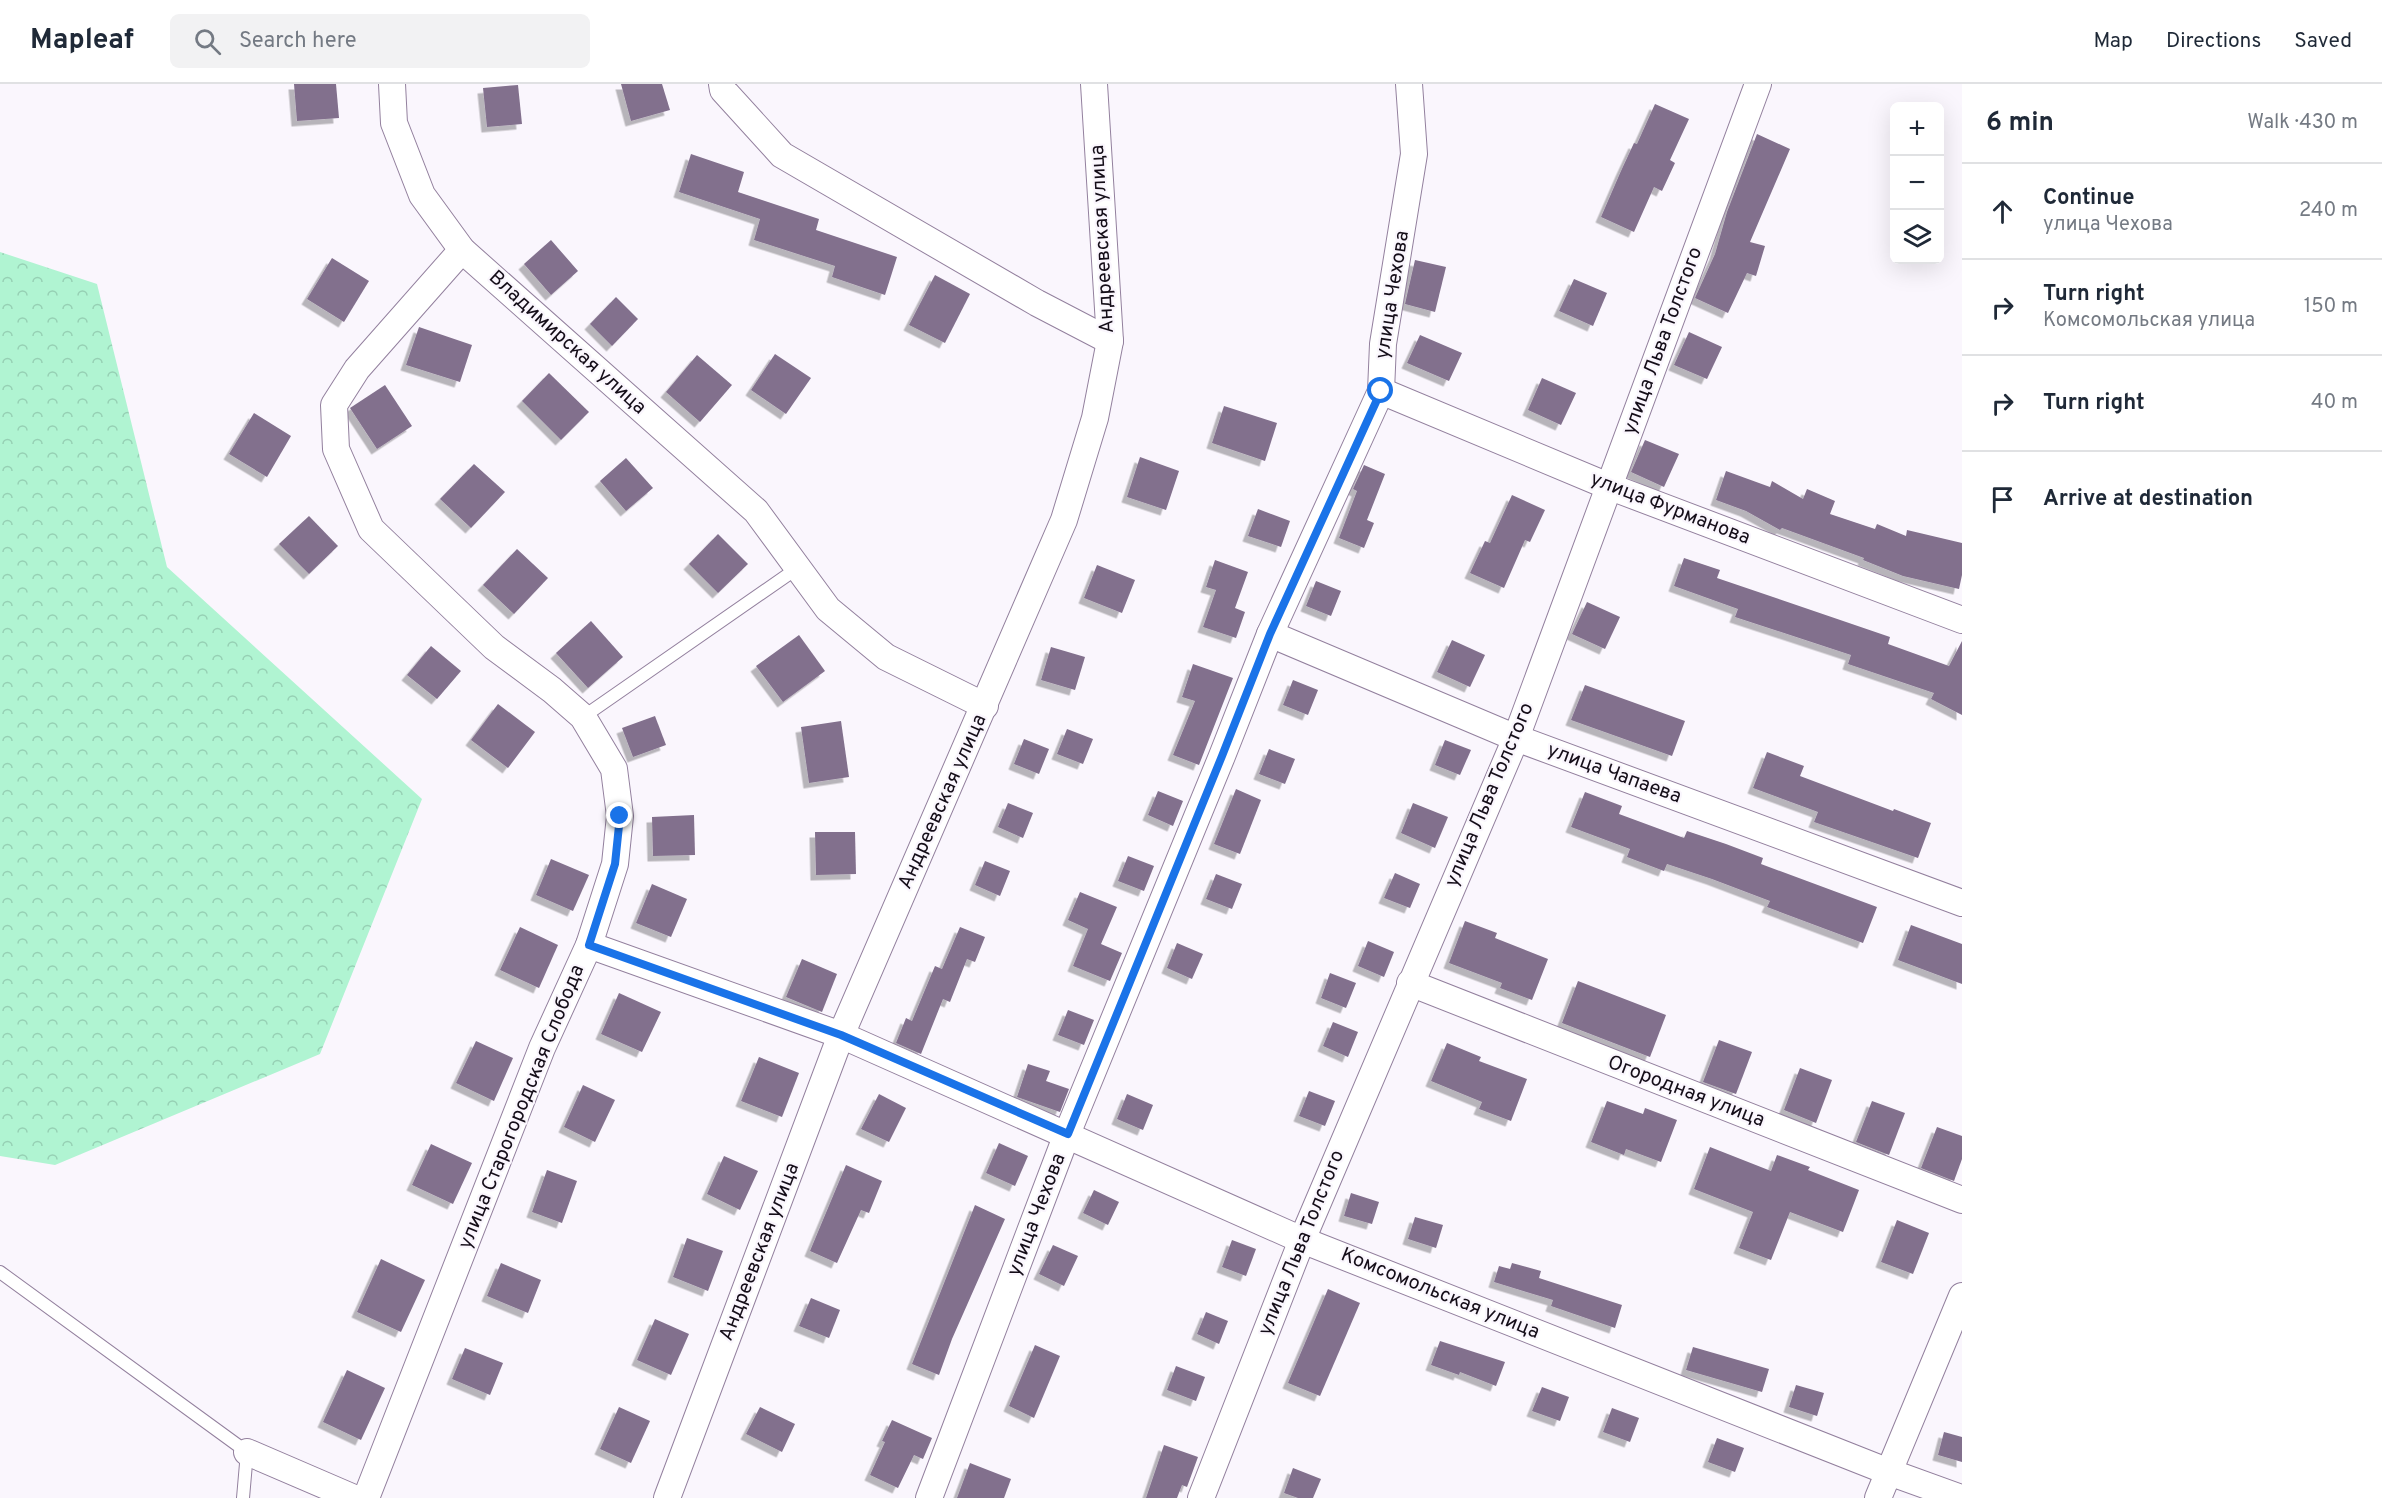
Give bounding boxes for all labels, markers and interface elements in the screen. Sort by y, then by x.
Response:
search box [170,14,590,68]
text: Mapleaf [30,23,134,59]
icon: search [191,25,224,58]
text: Search here [239,28,357,55]
text: Map [2093,28,2133,55]
text: Directions [2166,28,2261,55]
text: Saved [2294,28,2352,55]
map controls [1890,102,1944,264]
button: + [1890,102,1944,156]
text: 6 min [1986,107,2054,140]
text: Walk · 430 m [2247,110,2358,136]
street label: Андреевская улица [1085,144,1121,334]
button: − [1890,156,1944,210]
text: Continue [2043,185,2134,212]
icon: ahead [1986,195,2019,228]
text: 240 m [2299,198,2358,224]
button: layers [1890,210,1944,264]
text: улица Чехова [2043,212,2173,238]
street label: улица Чехова [1370,229,1416,361]
street label: улица Льва Толстого [1617,244,1709,438]
street label: Владимирская улица [483,265,651,421]
text: Turn right [2043,281,2145,308]
icon: right [1986,291,2019,324]
text: 150 m [2304,294,2358,320]
text: Комсомольская улица [2043,308,2255,334]
route start [1367,377,1393,403]
icon: right [1986,387,2019,420]
text: Turn right [2043,390,2145,417]
text: 40 m [2311,390,2358,416]
street label: улица Фурманова [1586,467,1754,551]
icon: arrive [1986,483,2019,516]
text: Arrive at destination [2043,486,2253,513]
street label: улица Льва Толстого [1439,699,1541,891]
street label: Андреевская улица [893,710,993,894]
street label: улица Чапаева [1543,738,1685,810]
route end [606,802,632,828]
street label: улица Старогородская Слобода [453,961,591,1253]
street label: Огородная улица [1604,1050,1768,1134]
street label: улица Льва Толстого [1253,1146,1351,1340]
street label: улица Чехова [1002,1150,1072,1280]
street label: Андреевская улица [714,1159,806,1345]
street label: Комсомольская улица [1337,1242,1543,1346]

